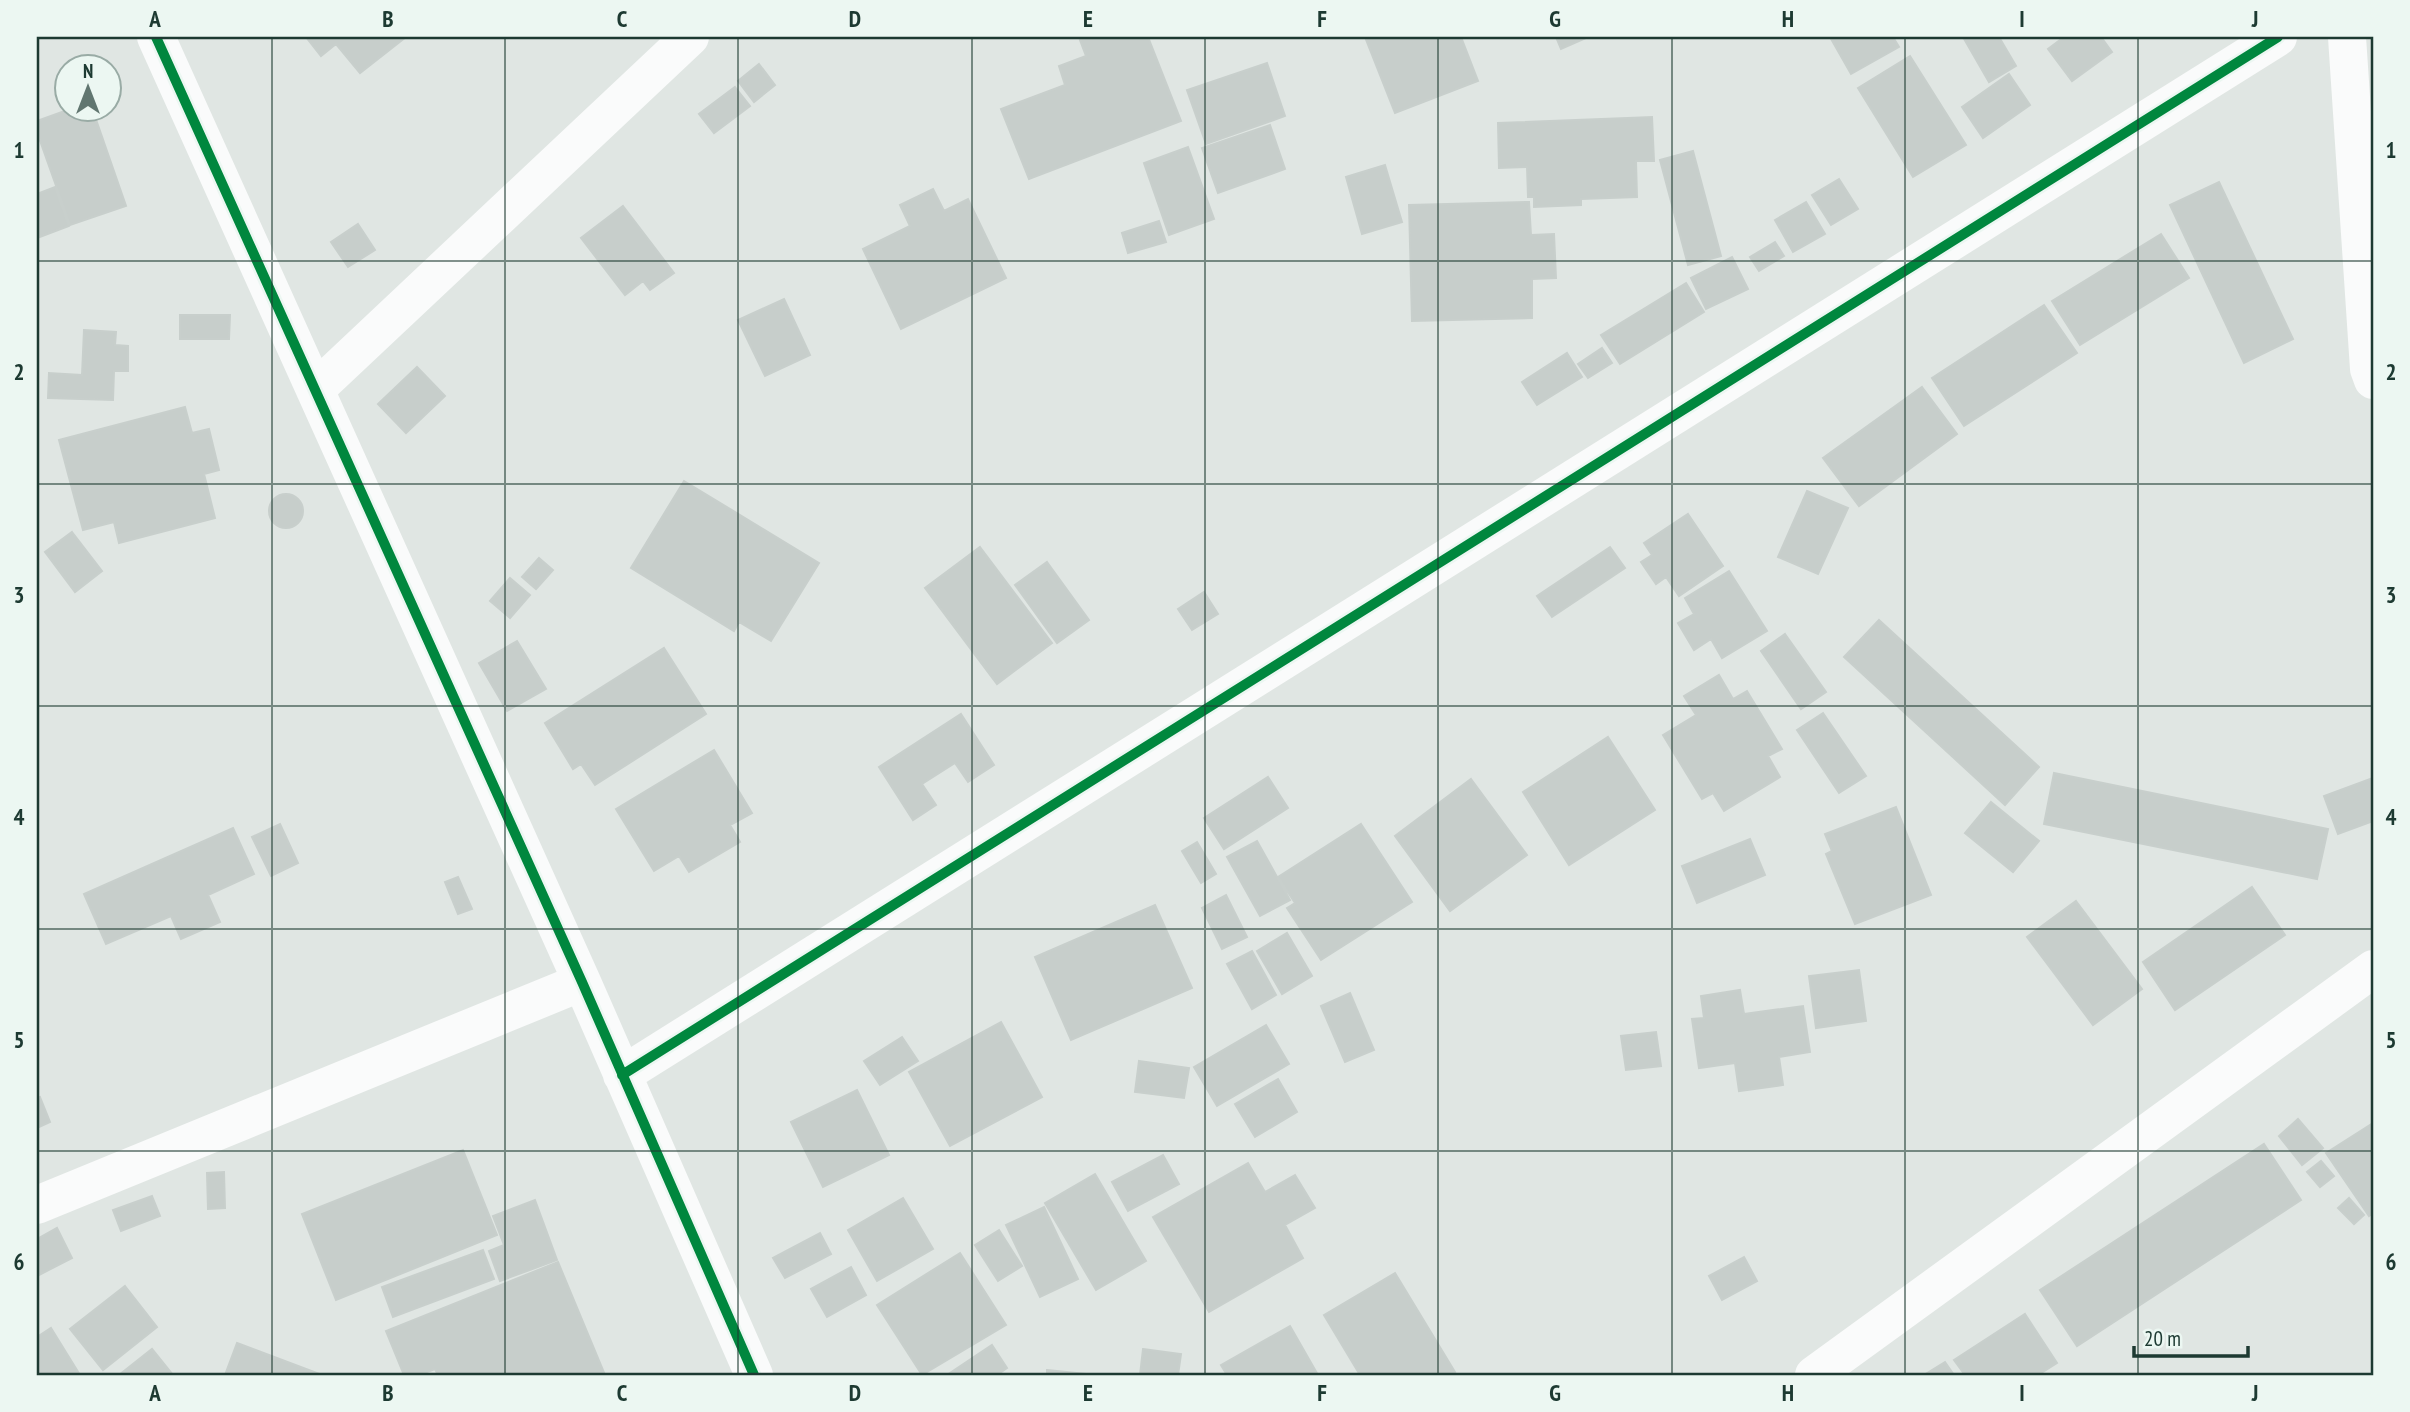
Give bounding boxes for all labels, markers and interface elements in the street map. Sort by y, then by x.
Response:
text: A [148,4,161,33]
text: B [382,4,394,33]
text: C [617,4,628,33]
text: D [849,4,861,33]
text: E [1083,4,1093,33]
text: F [1317,4,1327,33]
text: G [1549,4,1561,33]
text: H [1782,4,1794,33]
text: I [2019,4,2025,33]
text: J [2251,4,2258,33]
north arrow [52,52,122,122]
text: N [83,59,93,83]
text: 1 [14,135,25,164]
text: 1 [2386,135,2397,164]
text: 2 [14,357,25,386]
text: 2 [2386,357,2397,386]
text: 3 [14,580,25,609]
text: 3 [2386,580,2397,609]
text: 4 [14,802,25,831]
text: 4 [2386,802,2397,831]
text: 5 [14,1025,25,1054]
text: 5 [2386,1025,2397,1054]
text: 6 [14,1247,25,1276]
text: 6 [2386,1247,2397,1276]
scale bar [2134,1314,2247,1358]
text: 20 m [2144,1325,2181,1352]
text: A [148,1378,161,1407]
text: B [382,1378,394,1407]
text: C [617,1378,628,1407]
text: D [849,1378,861,1407]
text: E [1083,1378,1093,1407]
text: F [1317,1378,1327,1407]
text: G [1549,1378,1561,1407]
text: H [1782,1378,1794,1407]
text: I [2019,1378,2025,1407]
text: J [2251,1378,2258,1407]

